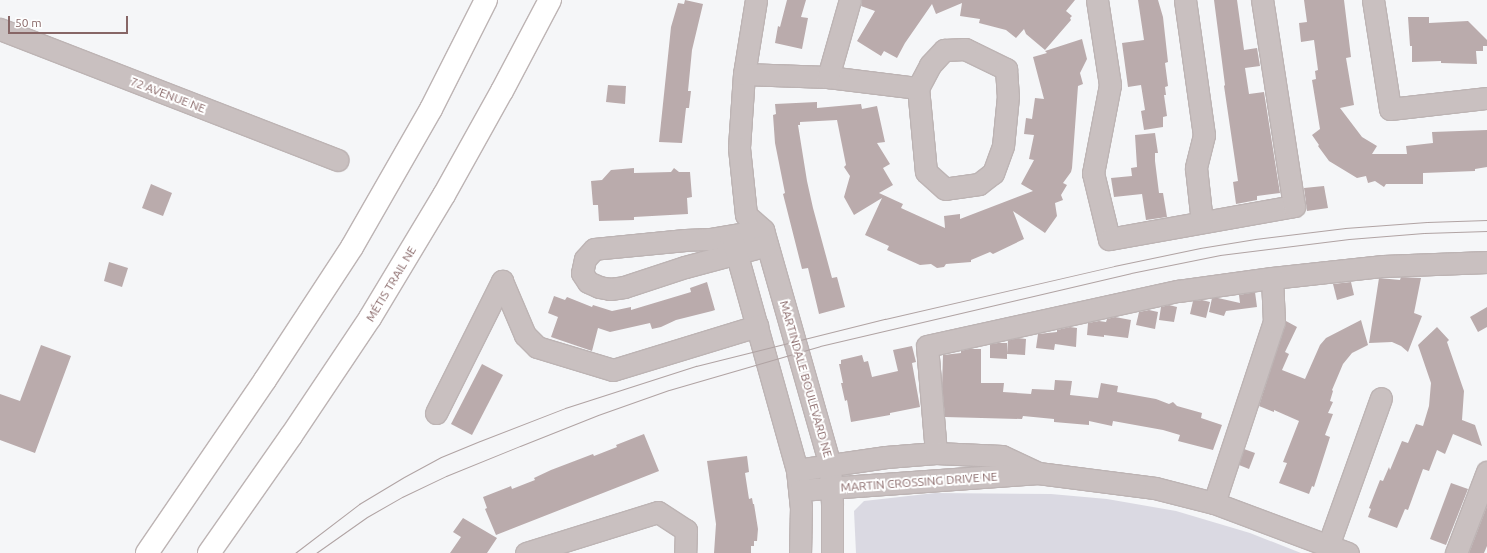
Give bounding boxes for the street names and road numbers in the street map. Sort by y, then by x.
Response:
street label: 72 AVENUE NE [128,74,208,116]
street label: MÉTIS TRAIL NE [363,244,419,324]
street label: MARTINDALE BOULEVARD NE [777,299,835,459]
street label: MARTIN CROSSING DRIVE NE [840,469,998,495]

